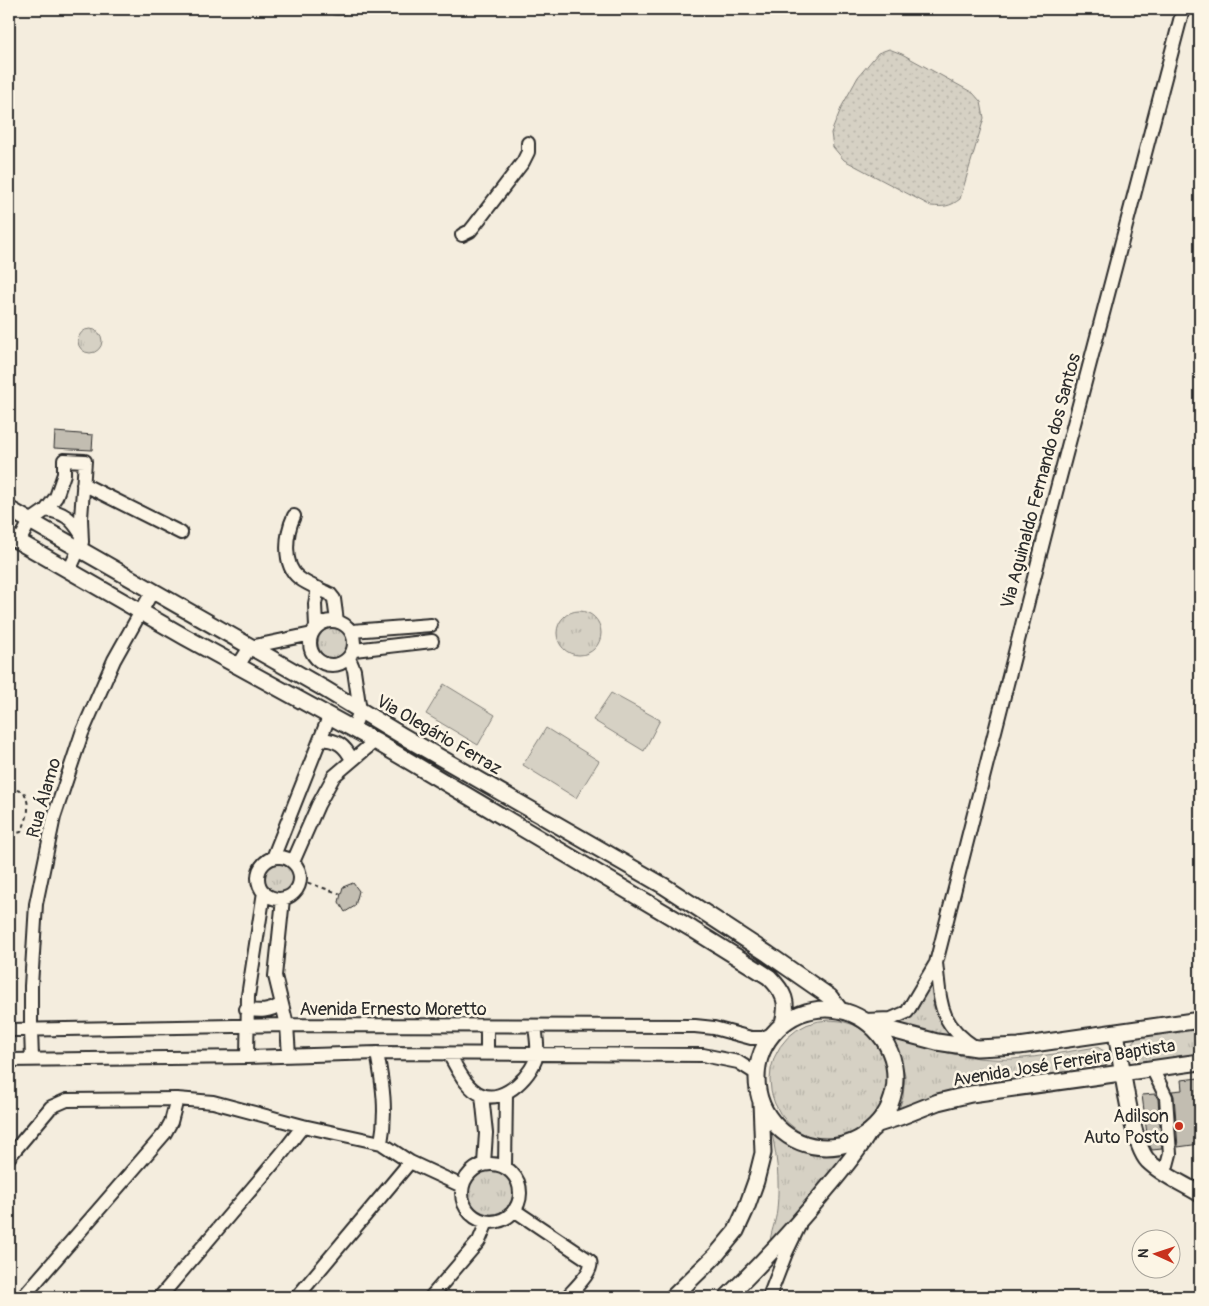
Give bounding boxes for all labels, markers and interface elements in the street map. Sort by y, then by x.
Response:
street label: Via Aguinaldo Fernando dos Santos [996,351,1086,611]
street label: Via Olegário Ferraz [372,690,506,780]
street label: Rua Álamo [22,755,66,841]
street label: Avenida Ernesto Moretto [299,998,487,1021]
street label: Avenida José Ferreira Baptista [951,1034,1177,1092]
place label: Adilson Auto Posto [1084,1105,1169,1149]
marker: Adilson Auto Posto [1173,1120,1185,1132]
north arrow [1132,1228,1182,1278]
text: N [1135,1248,1152,1259]

